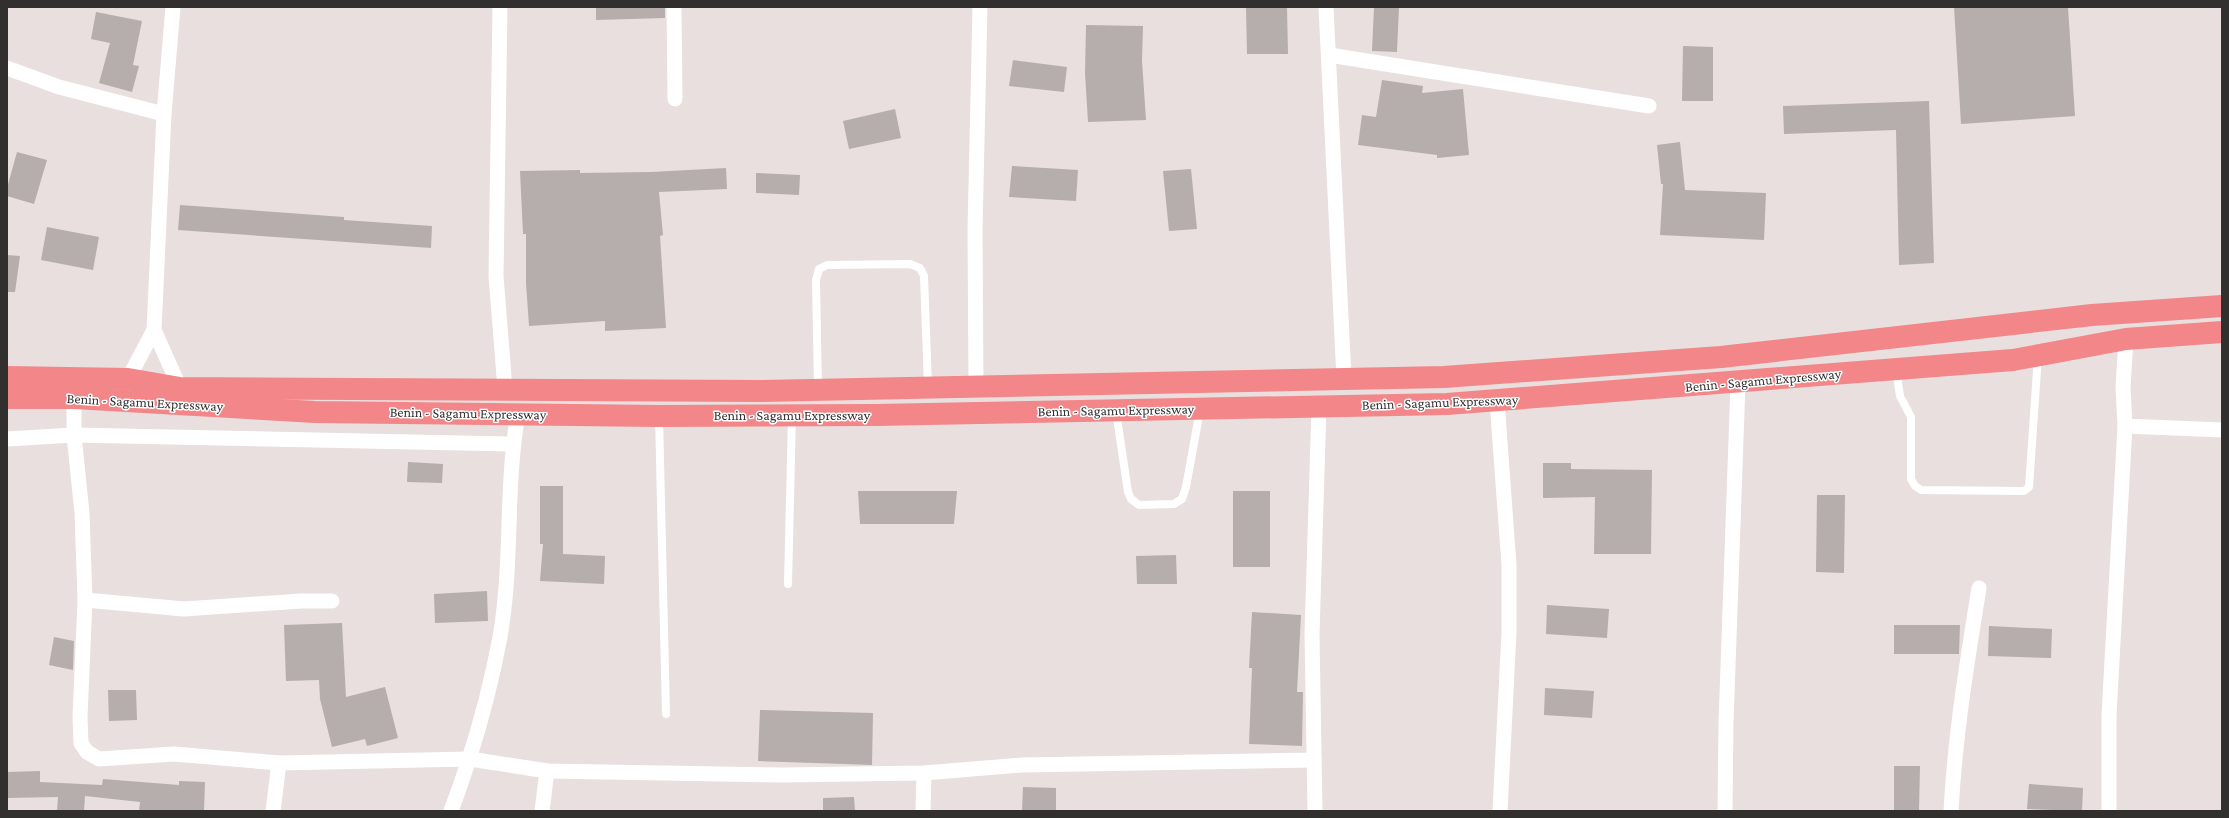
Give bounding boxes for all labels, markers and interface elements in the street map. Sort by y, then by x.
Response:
street label: Benin - Sagamu Expressway [1684,365,1842,395]
street label: Benin - Sagamu Expressway [66,390,224,414]
street label: Benin - Sagamu Expressway [1362,391,1519,413]
street label: Benin - Sagamu Expressway [1038,401,1195,419]
street label: Benin - Sagamu Expressway [390,404,547,422]
street label: Benin - Sagamu Expressway [714,407,871,423]

